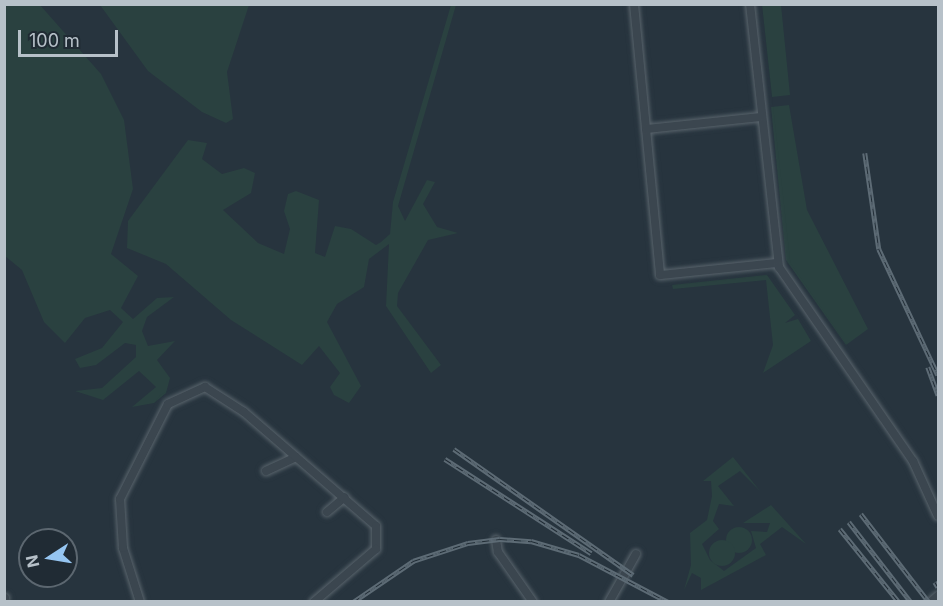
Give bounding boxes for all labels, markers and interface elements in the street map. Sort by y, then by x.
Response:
scale bar [21,18,122,56]
text: 100 m [29,30,80,51]
north arrow [18,528,78,588]
text: N [21,553,43,569]

